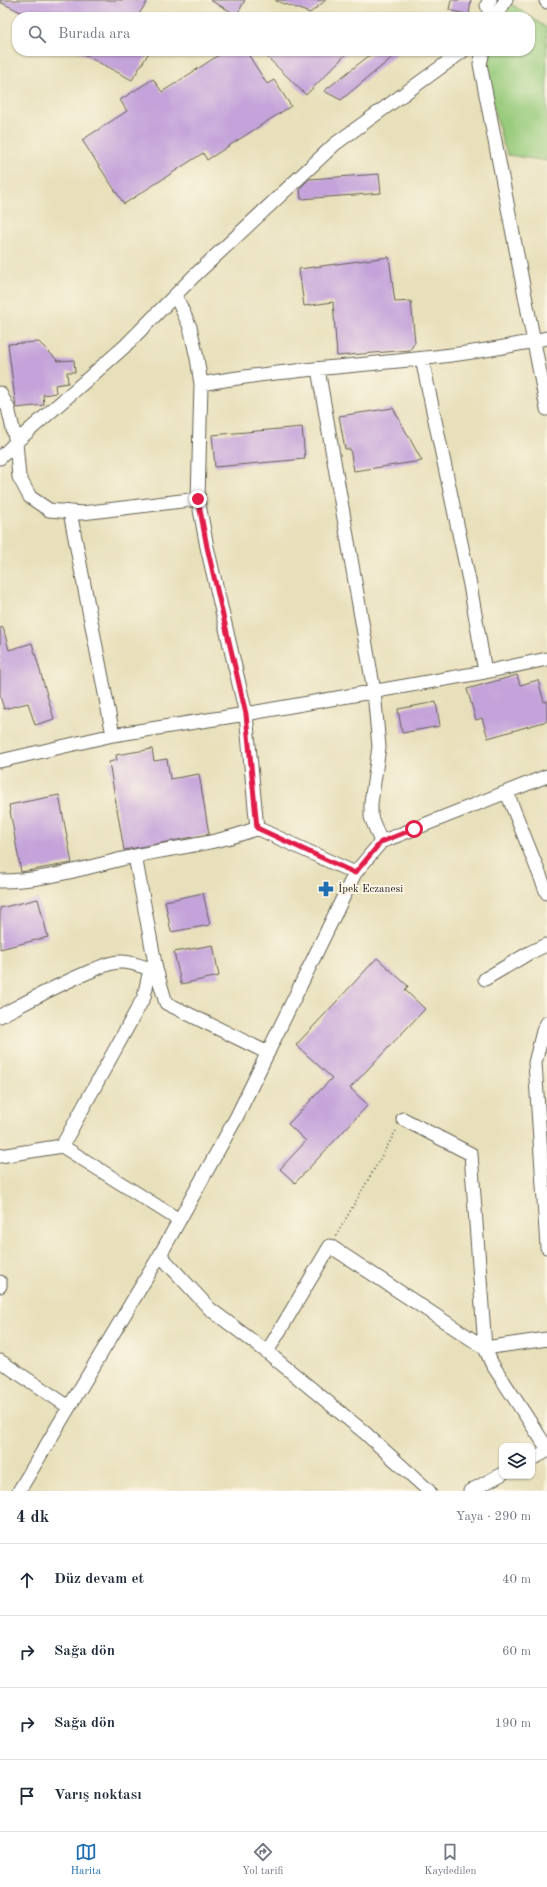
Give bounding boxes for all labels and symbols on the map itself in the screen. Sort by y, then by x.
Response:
route end [189,490,207,508]
route start [405,820,423,838]
pharmacy icon: İpek Eczanesi [317,880,335,898]
place label: İpek Eczanesi [338,882,403,895]

